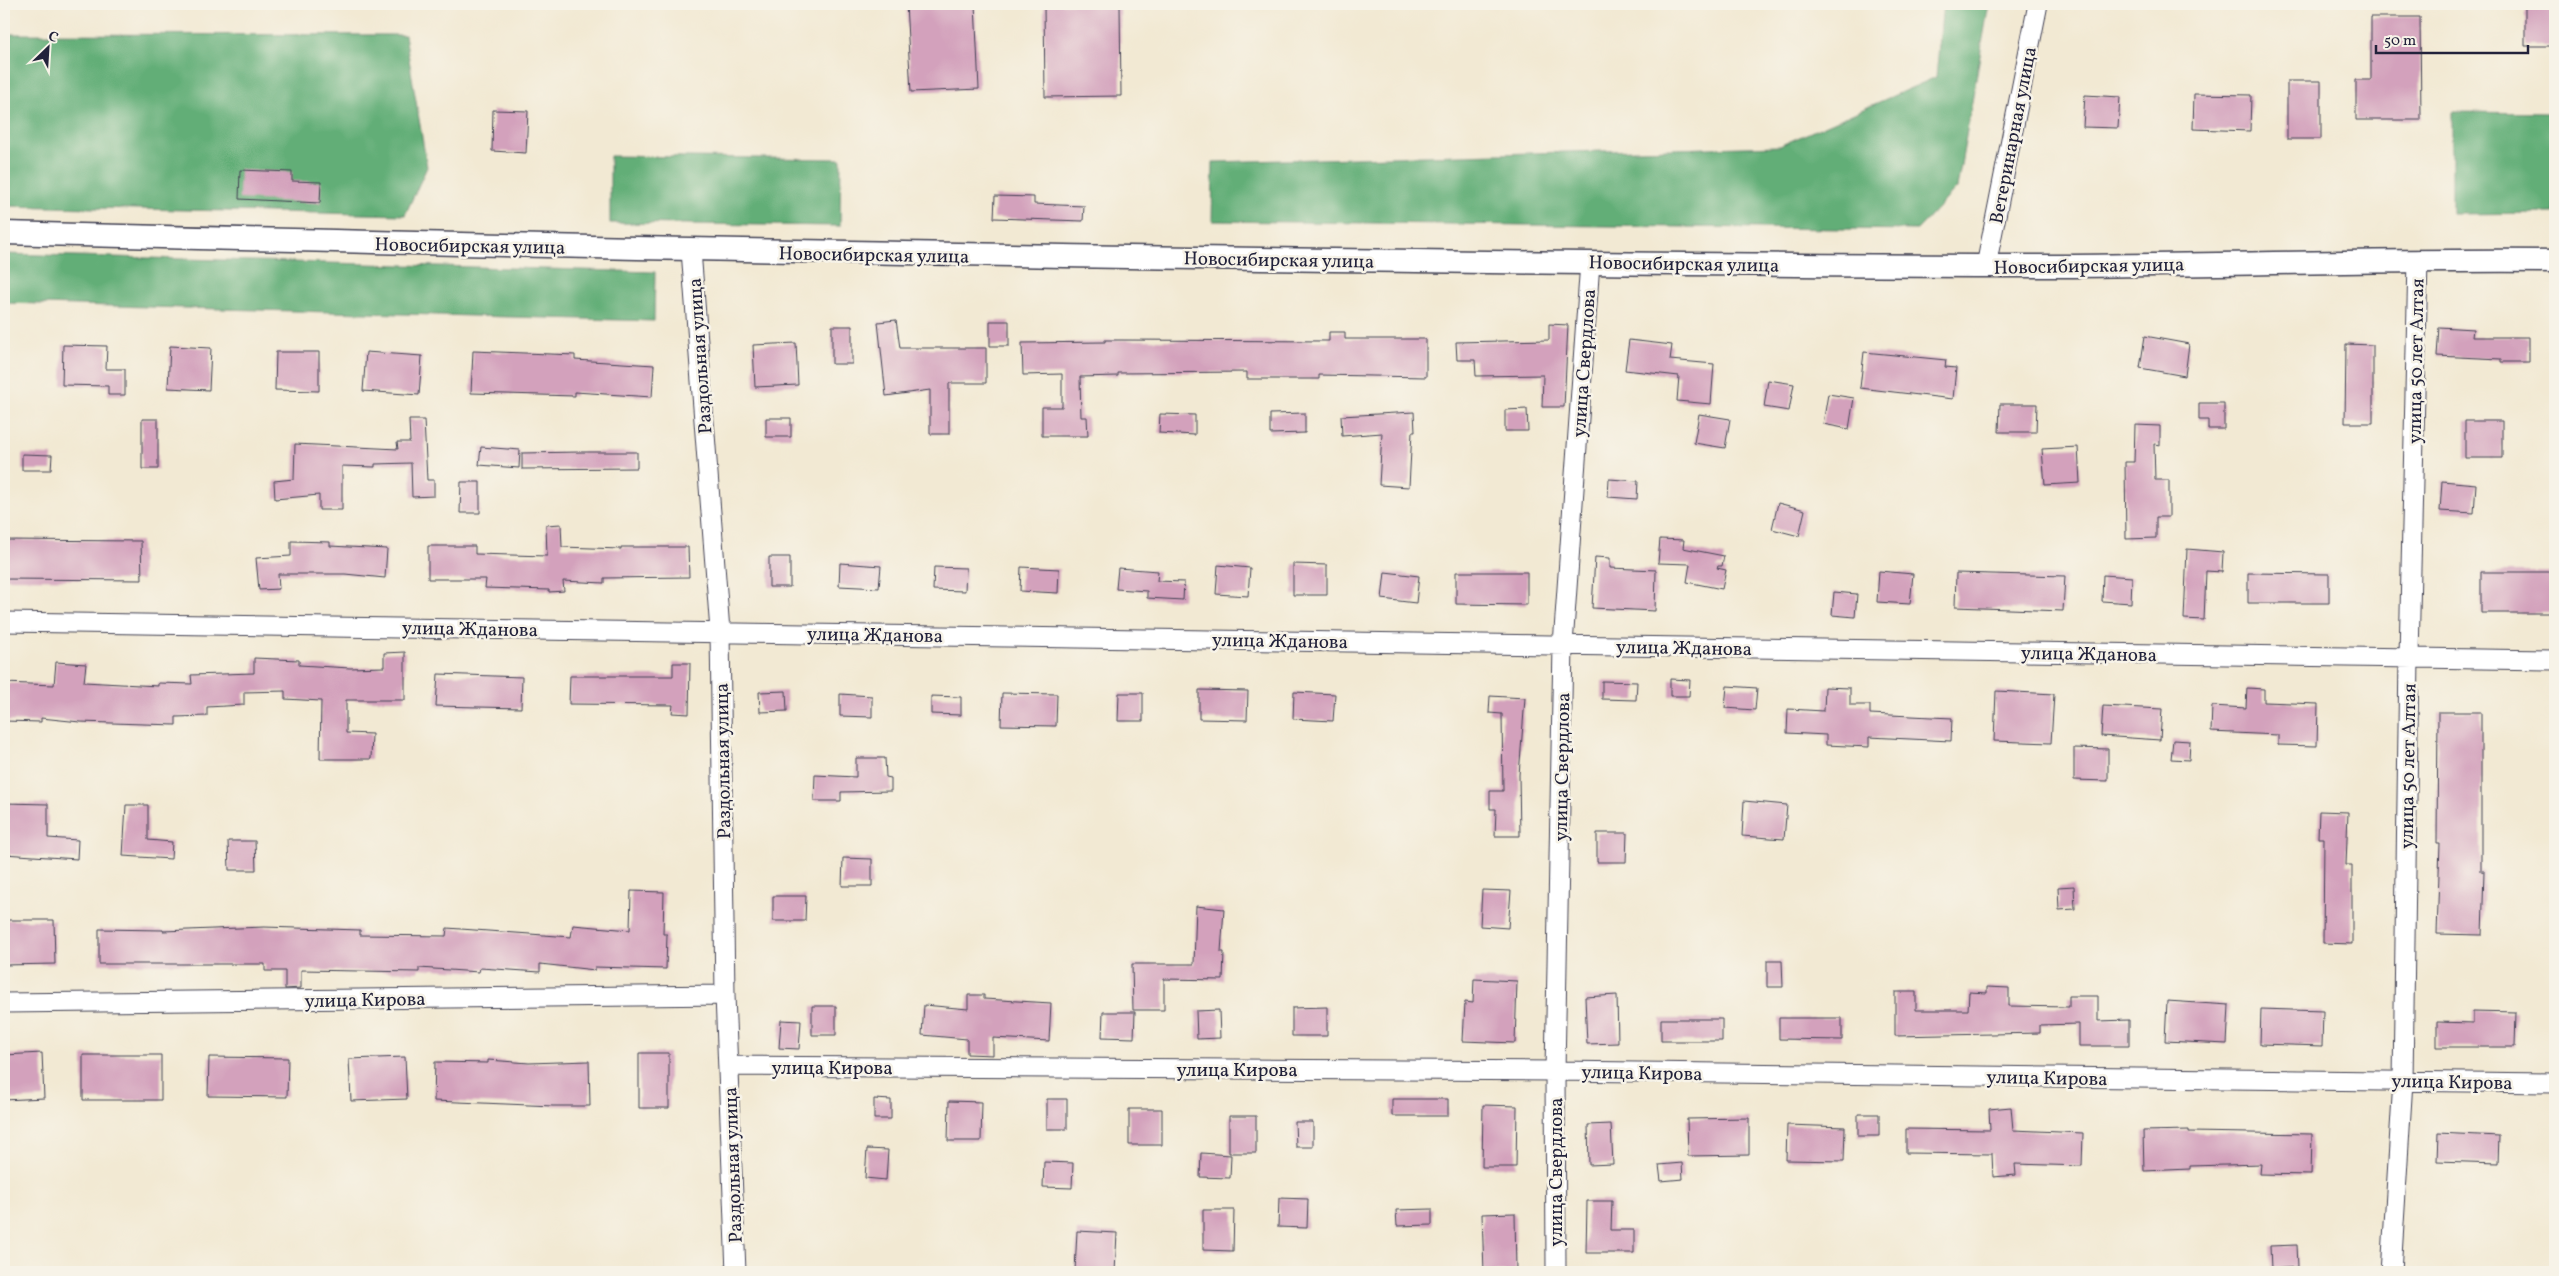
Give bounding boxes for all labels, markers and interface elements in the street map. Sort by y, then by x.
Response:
north arrow [22,22,72,72]
scale bar [2376,22,2529,54]
text: С [45,27,61,48]
text: 50 m [2384,31,2416,52]
street label: Ветеринарная улица [1984,44,2044,226]
street label: Новосибирская улица [374,232,566,262]
street label: Новосибирская улица [778,241,970,271]
street label: Новосибирская улица [1183,246,1375,276]
street label: Новосибирская улица [1588,250,1780,280]
street label: Новосибирская улица [1993,252,2185,282]
street label: Раздольная улица [683,277,719,435]
street label: улица 50 лет Алтая [2403,278,2431,444]
street label: улица Свердлова [1567,288,1603,438]
street label: улица Жданова [402,616,538,644]
street label: улица Жданова [807,622,943,650]
street label: улица Жданова [1212,628,1348,656]
street label: улица Жданова [1616,635,1752,663]
street label: улица Жданова [2021,641,2157,669]
street label: Раздольная улица [710,683,738,839]
street label: улица 50 лет Алтая [2395,683,2423,849]
street label: улица Свердлова [1549,692,1577,842]
street label: улица Кирова [304,987,426,1015]
street label: улица Кирова [771,1056,893,1082]
street label: улица Кирова [1176,1058,1298,1084]
street label: улица Кирова [1581,1060,1703,1088]
street label: улица Кирова [1986,1065,2108,1093]
street label: улица Кирова [2391,1069,2513,1097]
street label: Раздольная улица [718,1086,750,1243]
street label: улица Свердлова [1544,1098,1570,1246]

